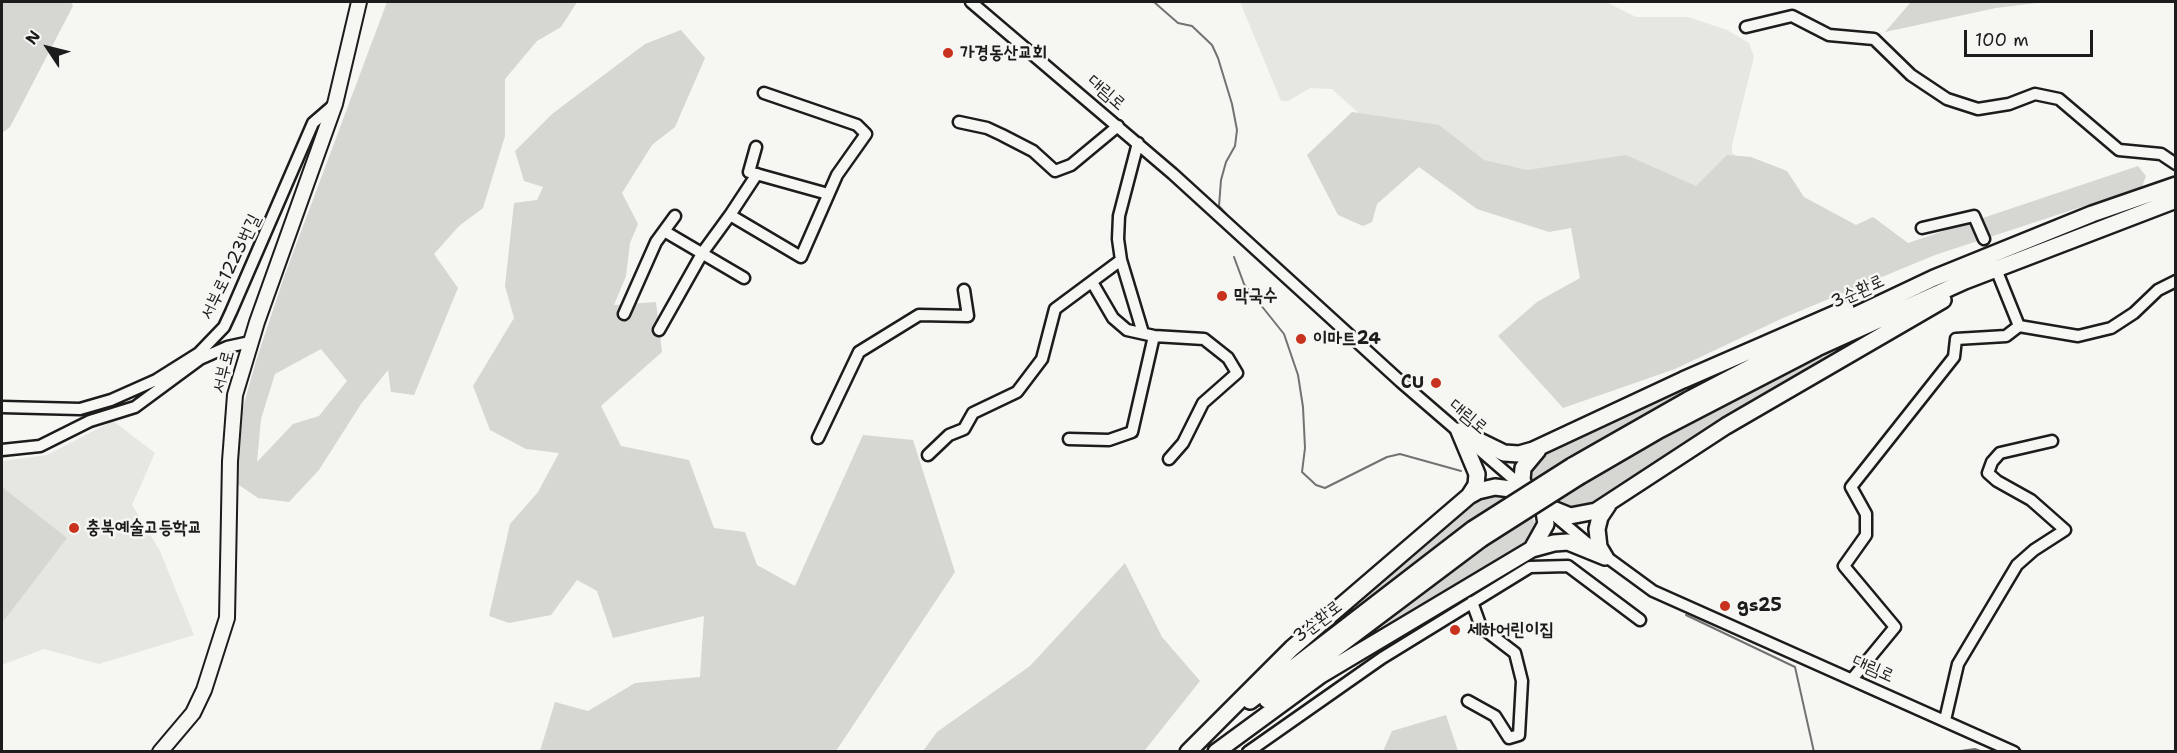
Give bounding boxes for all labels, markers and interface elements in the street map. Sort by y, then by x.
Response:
north arrow [18,18,78,78]
scale bar [1967,18,2096,56]
text: N [21,26,45,49]
text: 100 m [1975,28,2029,52]
place label: 가경동산교회 [960,42,1047,64]
marker: 가경동산교회 [941,46,955,60]
street label: 대림로 [1083,71,1129,115]
street label: 서부로1223번길 [196,211,266,323]
street label: 3순환로 [1828,270,1888,314]
place label: 막국수 [1234,285,1277,307]
marker: 막국수 [1215,289,1229,303]
place label: 이마트24 [1313,328,1381,350]
marker: 이마트24 [1294,332,1308,346]
street label: 서부로 [208,348,240,396]
place label: CU [1401,372,1424,394]
marker: CU [1429,376,1443,390]
street label: 대림로 [1444,395,1492,439]
place label: 충북예술고등학교 [86,517,202,539]
marker: 충북예술고등학교 [67,521,81,535]
place label: gs25 [1737,595,1782,617]
street label: 3순환로 [1289,596,1347,648]
marker: gs25 [1718,599,1732,613]
place label: 세하어린이집 [1467,619,1554,641]
marker: 세하어린이집 [1448,623,1462,637]
street label: 대림로 [1849,650,1897,688]

